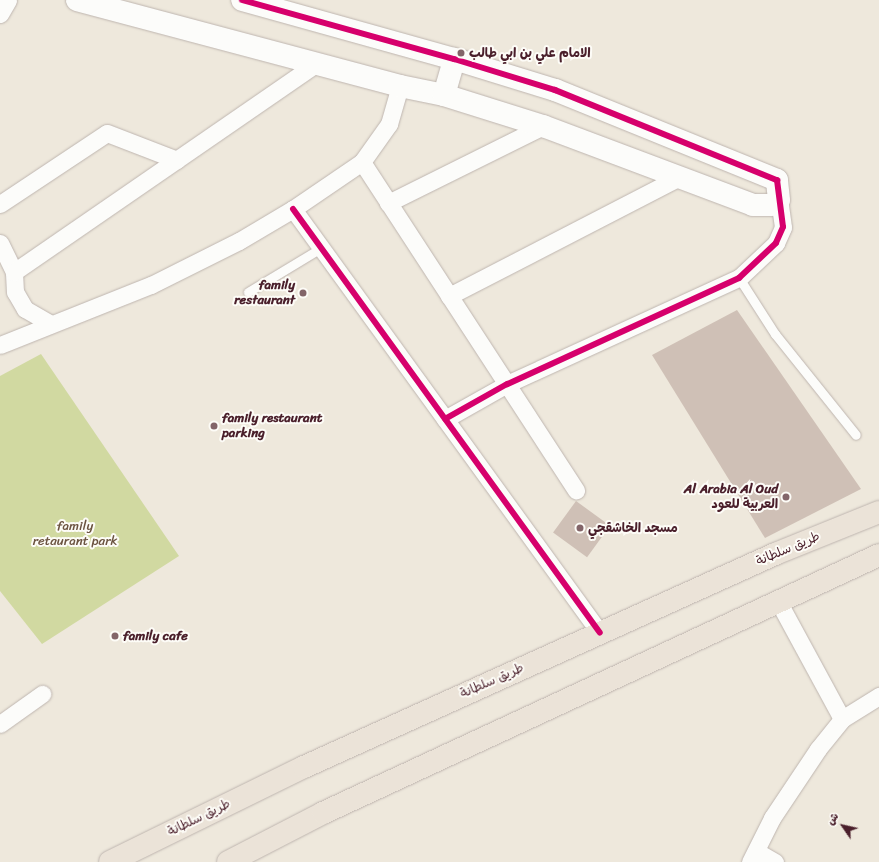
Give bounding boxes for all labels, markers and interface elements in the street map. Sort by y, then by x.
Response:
place label: الامام علي بن ابي طالب [469,45,591,61]
marker: الامام علي بن ابي طالب [456,48,466,58]
place label: family restaurant [234,278,295,309]
marker: family restaurant [298,288,308,298]
place label: family restaurant parking [222,411,323,442]
marker: family restaurant parking [209,421,219,431]
place label: Al Arabia Al Oud العربية للعود [684,482,778,513]
marker: Al Arabia Al Oud العربية للعود [781,492,791,502]
park label: family retaurant park [33,519,117,550]
place label: مسجد الخاشقجي [588,520,678,536]
marker: مسجد الخاشقجي [575,523,585,533]
street label: طريق سلطانة [754,529,822,569]
place label: family cafe [123,628,188,644]
marker: family cafe [110,631,120,641]
street label: طريق سلطانة [458,660,526,702]
street label: طريق سلطانة [165,796,233,840]
north arrow [823,806,863,846]
text: ش [821,809,844,829]

